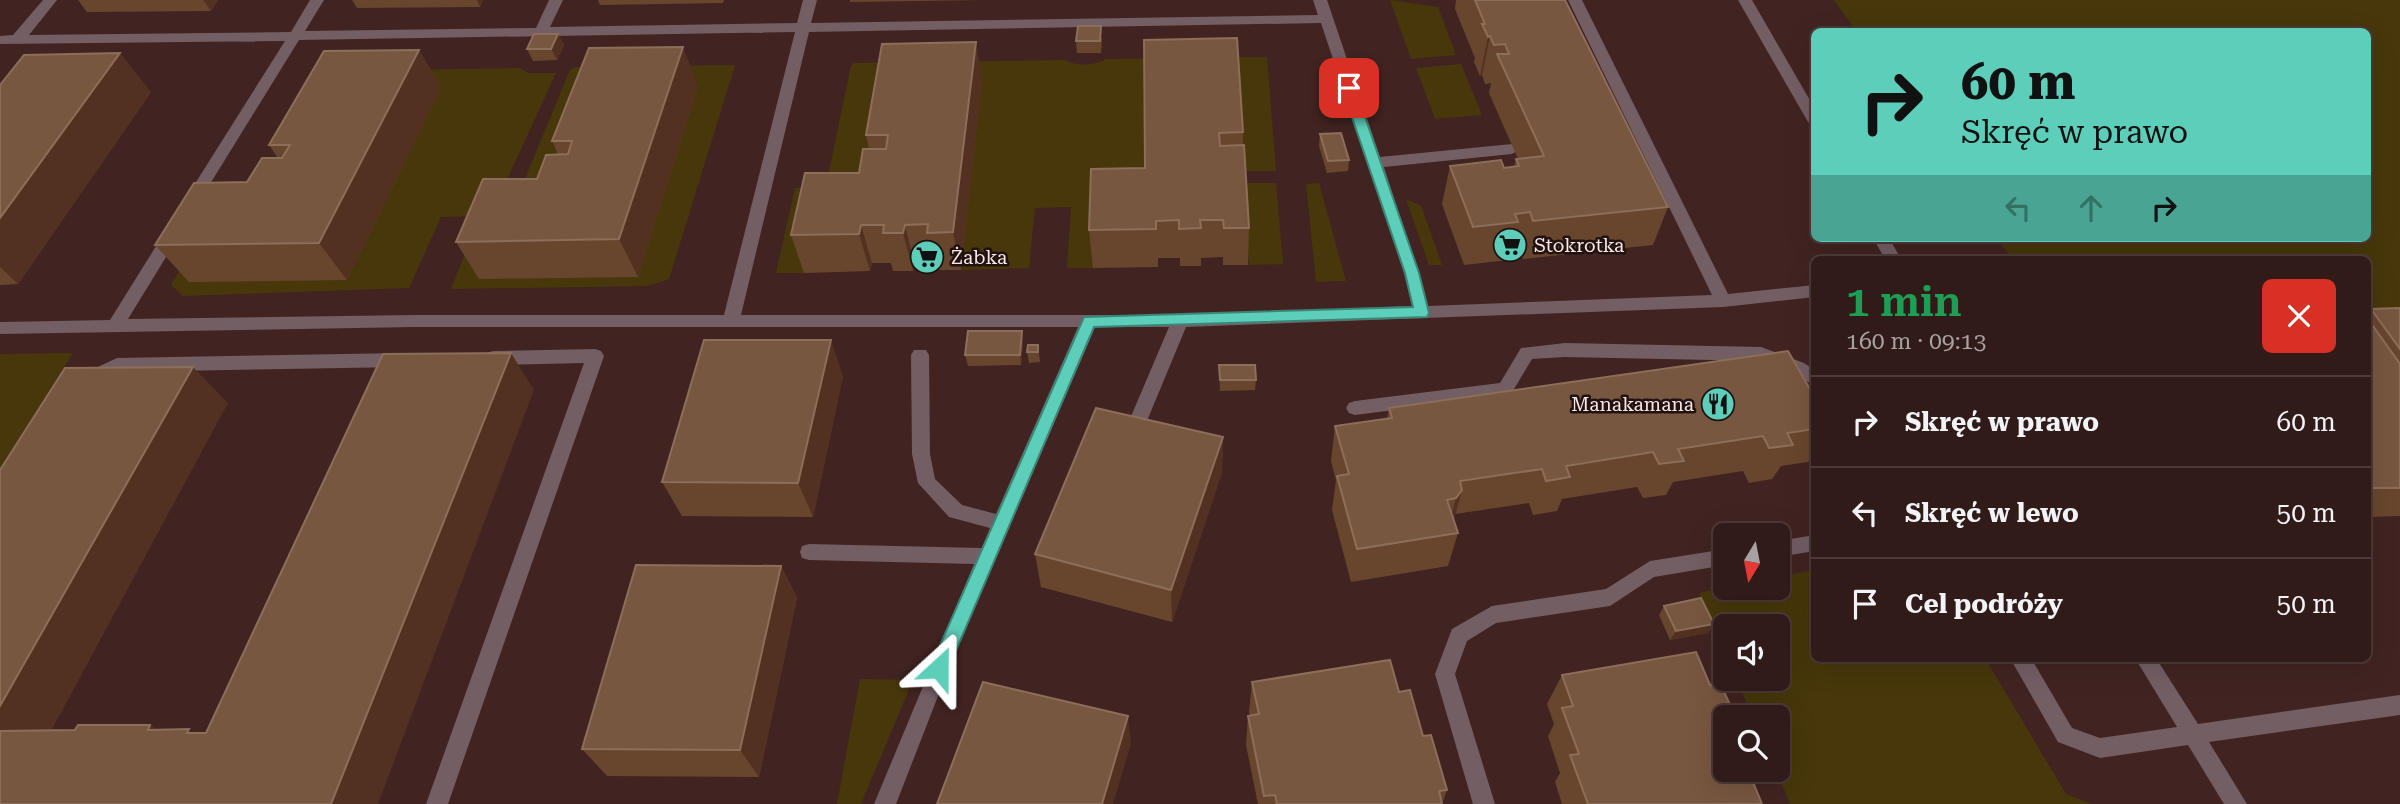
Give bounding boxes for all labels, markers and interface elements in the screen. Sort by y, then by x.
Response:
text: 60 m [1961,54,2076,111]
icon: right [1846,56,1937,147]
pin [1319,58,1379,118]
icon: arrive [1330,69,1368,107]
text: Skręć w prawo [1961,113,2188,151]
icon: left [1999,189,2037,227]
icon: ahead [2072,189,2110,227]
icon: right [2145,189,2183,227]
supermarket icon: Stokrotka [1491,226,1529,264]
place label: Stokrotka [1534,234,1625,257]
supermarket icon: Żabka [908,238,946,276]
place label: Żabka [951,246,1008,269]
text: 1 min [1846,277,1962,326]
button: close [2262,279,2336,353]
text: 160 m · 09:13 [1846,328,1986,355]
restaurant icon: Manakamana [1699,385,1737,423]
place label: Manakamana [1571,393,1695,416]
icon: right [1846,403,1884,441]
text: Skręć w prawo [1905,407,2099,437]
text: 60 m [2277,407,2336,437]
icon: left [1846,494,1884,532]
text: Skręć w lewo [1905,498,2079,528]
text: 50 m [2277,498,2336,528]
north arrow [1713,523,1790,600]
map controls [1713,523,1790,782]
icon: arrive [1846,585,1884,623]
text: Cel podróży [1905,589,2063,619]
text: 50 m [2277,589,2336,619]
button: sound [1713,614,1790,691]
position arrow [902,631,976,705]
button: search [1713,705,1790,782]

